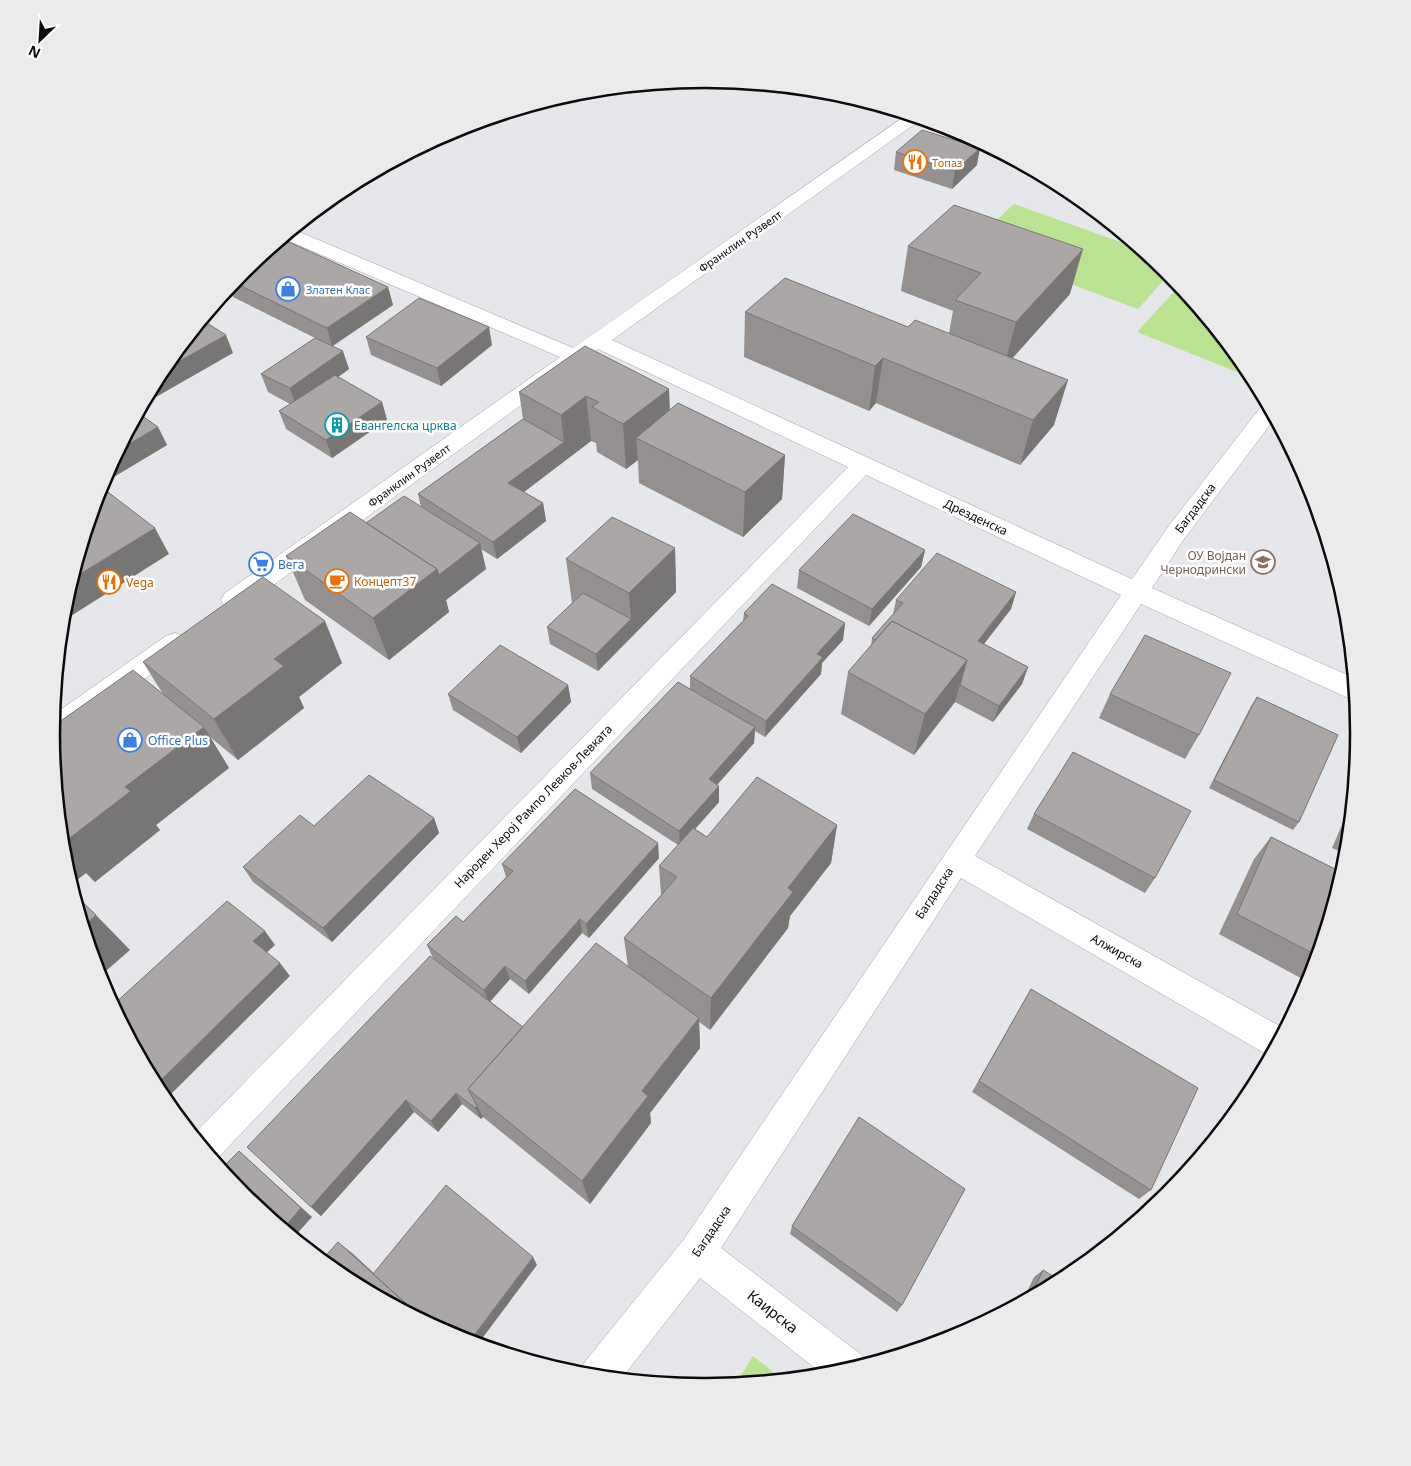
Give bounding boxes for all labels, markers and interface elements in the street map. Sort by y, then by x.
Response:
north arrow [15,15,65,65]
text: N [25,41,43,63]
restaurant icon: Топаз [902,149,928,175]
place label: Топаз [932,155,962,170]
street label: Франклин Рузвелт [695,207,785,275]
shop icon: Златен Клас [275,276,301,302]
place label: Златен Клас [306,282,370,297]
building icon: Евангелска црква [324,412,350,438]
place label: Евангелска црква [354,417,457,434]
street label: Франклин Рузвелт [365,440,453,510]
street label: Багдадска [1171,479,1219,537]
street label: Дрезденска [941,495,1011,539]
place label: ОУ Војдан Чернодрински [1160,547,1246,578]
school or university icon: ОУ Војдан Чернодрински [1250,549,1276,575]
supermarket icon: Вега [248,551,274,577]
place label: Вега [278,556,304,573]
cafe icon: Концепт37 [324,568,350,594]
restaurant icon: Vega [96,569,122,595]
place label: Концепт37 [354,573,416,590]
place label: Vega [126,574,154,591]
street label: Народен Херој Рампо Левков-Левката [450,721,616,891]
shop icon: Office Plus [117,727,143,753]
place label: Office Plus [148,732,208,749]
street label: Багдадска [911,864,957,922]
street label: Алжирска [1088,930,1146,972]
street label: Багдадска [688,1202,734,1260]
street label: Каирска [743,1285,803,1337]

